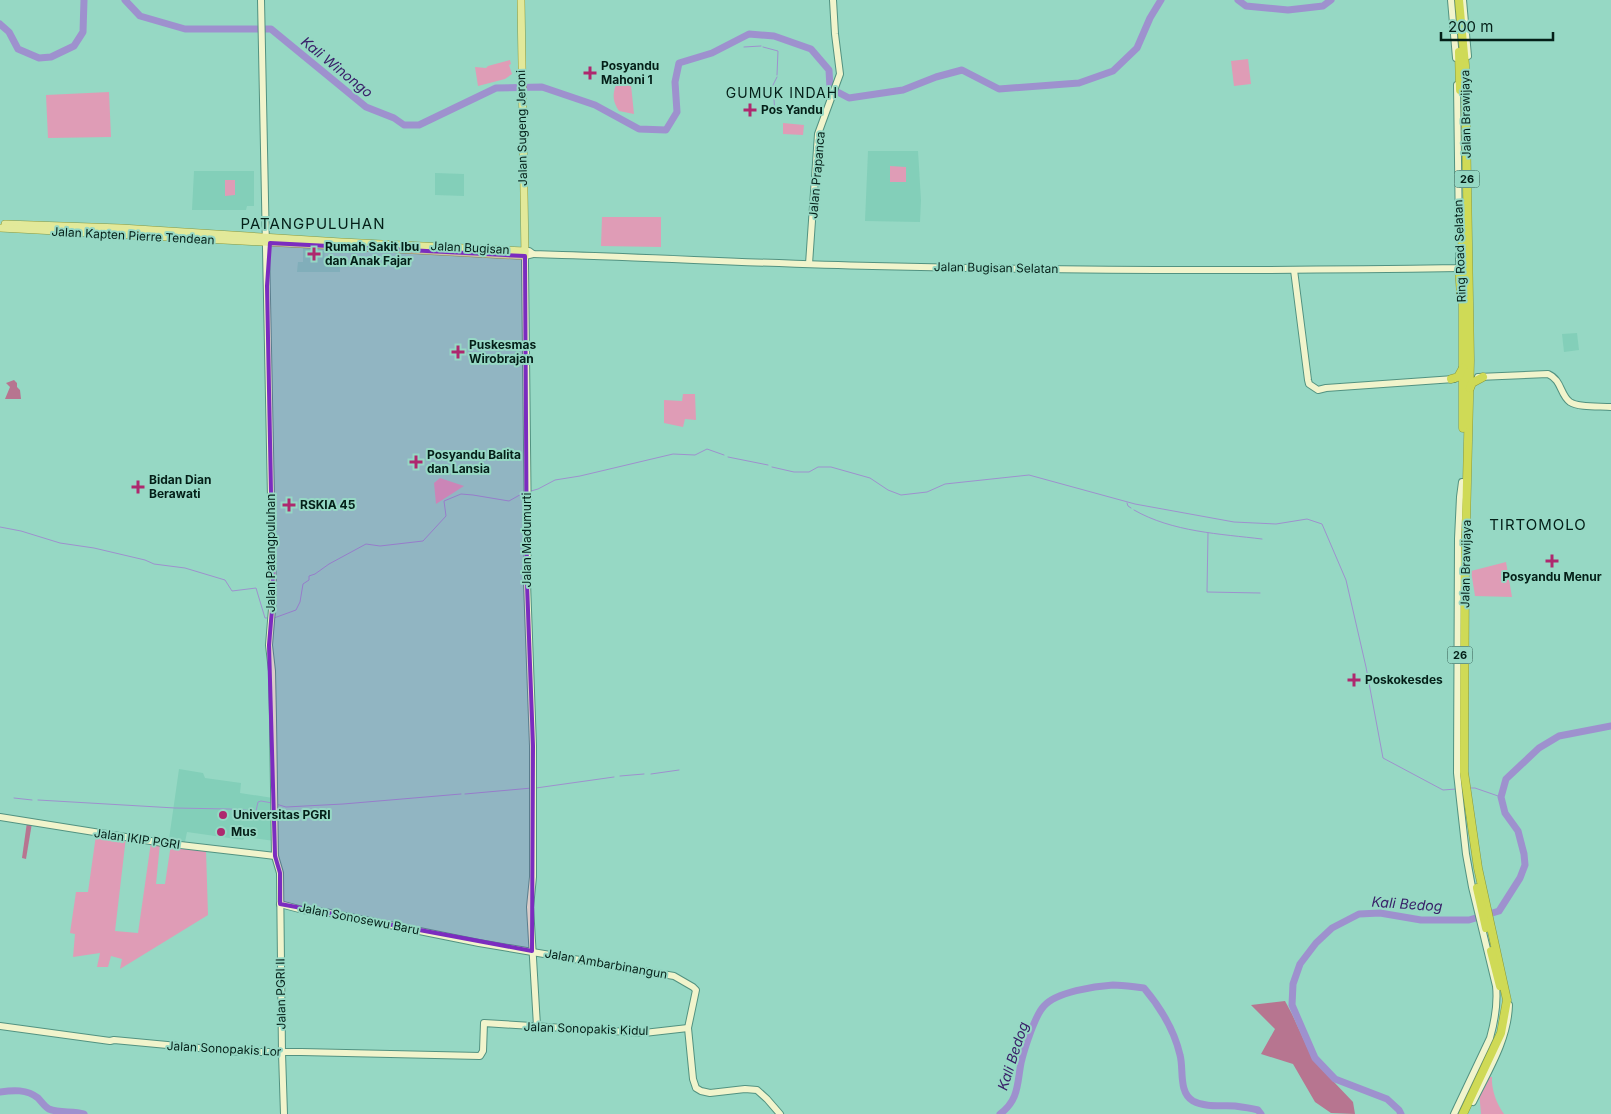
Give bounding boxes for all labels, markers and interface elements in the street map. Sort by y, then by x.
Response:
scale bar [1441,10,1554,42]
text: 200 m [1448,17,1493,36]
water label: Kali Winongo [298,33,377,101]
place label: Posyandu Mahoni 1 [601,58,659,87]
marker: Posyandu Mahoni 1 [583,66,597,80]
street label: Jalan Sugeng Jeroni [513,70,530,186]
street label: Jalan Brawijaya [1457,70,1474,158]
district label: GUMUK INDAH [726,84,838,101]
place label: Pos Yandu [761,102,823,117]
marker: Pos Yandu [743,103,757,117]
street label: Jalan Prapanca [805,131,828,219]
road number: 26 [1454,170,1480,188]
street label: Ring Road Selatan [1450,199,1469,303]
district label: PATANGPULUHAN [241,214,385,233]
street label: Jalan Kapten Pierre Tendean [51,224,215,247]
street label: Jalan Bugisan [430,238,510,257]
place label: Rumah Sakit Ibu dan Anak Fajar [325,239,419,268]
marker: Rumah Sakit Ibu dan Anak Fajar [307,247,321,261]
street label: Jalan Bugisan Selatan [934,259,1058,276]
place label: Puskesmas Wirobrajan [469,337,536,366]
marker: Puskesmas Wirobrajan [451,345,465,359]
place label: Posyandu Balita dan Lansia [427,447,521,476]
marker: Posyandu Balita dan Lansia [409,455,423,469]
place label: Bidan Dian Berawati [149,472,211,501]
marker: Bidan Dian Berawati [131,480,145,494]
street label: Jalan Madumurti [519,492,534,587]
street label: Jalan Patangpuluhan [263,494,278,612]
place label: RSKIA 45 [300,497,356,512]
marker: RSKIA 45 [282,498,296,512]
district label: TIRTOMOLO [1489,515,1587,534]
street label: Jalan Brawijaya [1457,520,1474,608]
marker: Posyandu Menur [1545,554,1559,568]
place label: Posyandu Menur [1502,569,1602,584]
road number: 26 [1448,646,1472,664]
place label: Poskokesdes [1365,672,1443,687]
marker: Poskokesdes [1347,673,1361,687]
place label: Universitas PGRI [233,807,331,822]
marker: Universitas PGRI [217,809,229,821]
place label: Mus [231,824,257,839]
street label: Jalan IKIP PGRI [93,825,181,852]
marker: Mus [215,826,227,838]
water label: Kali Bedog [1371,893,1443,914]
street label: Jalan Sonosewu Baru [298,899,421,938]
street label: Jalan Ambarbinangun [544,945,669,982]
street label: Jalan PGRI II [272,958,289,1030]
street label: Jalan Sonopakis Kidul [523,1019,649,1038]
water label: Kali Bedog [993,1019,1032,1092]
street label: Jalan Sonopakis Lor [166,1038,282,1059]

